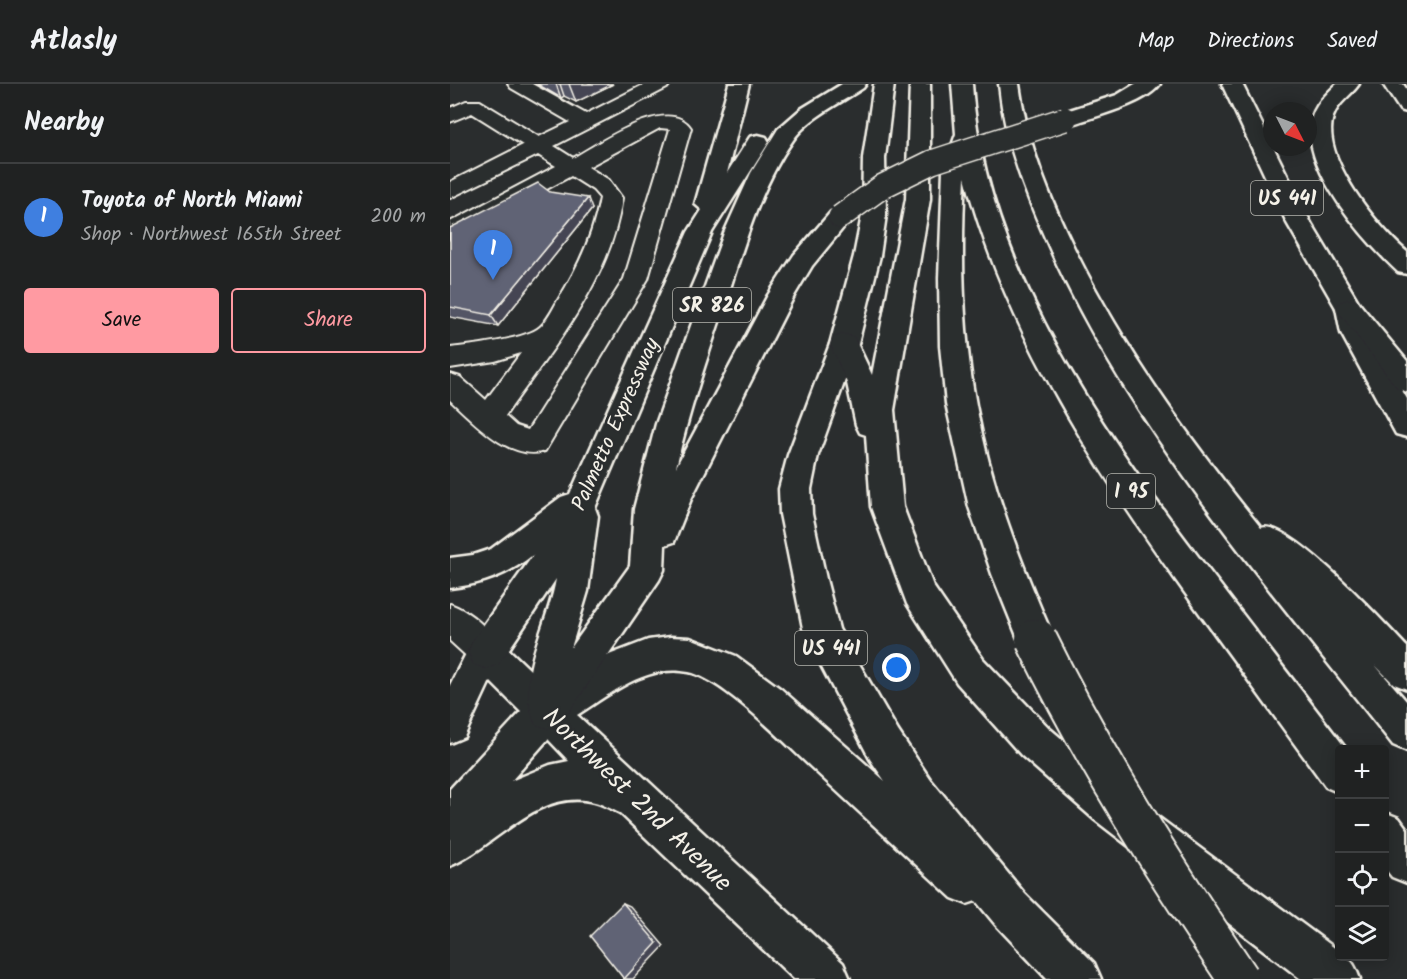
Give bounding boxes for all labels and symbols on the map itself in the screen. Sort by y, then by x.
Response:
north arrow [1263,102,1317,156]
road number: US 441 [1251,181,1323,215]
pin: 1 [474,230,513,280]
road number: SR 826 [673,288,751,322]
street label: Palmetto Expressway [563,333,669,516]
road number: I 95 [1107,474,1155,508]
road number: US 441 [795,631,867,665]
your location [882,653,911,682]
street label: Northwest 2nd Avenue [532,698,742,903]

